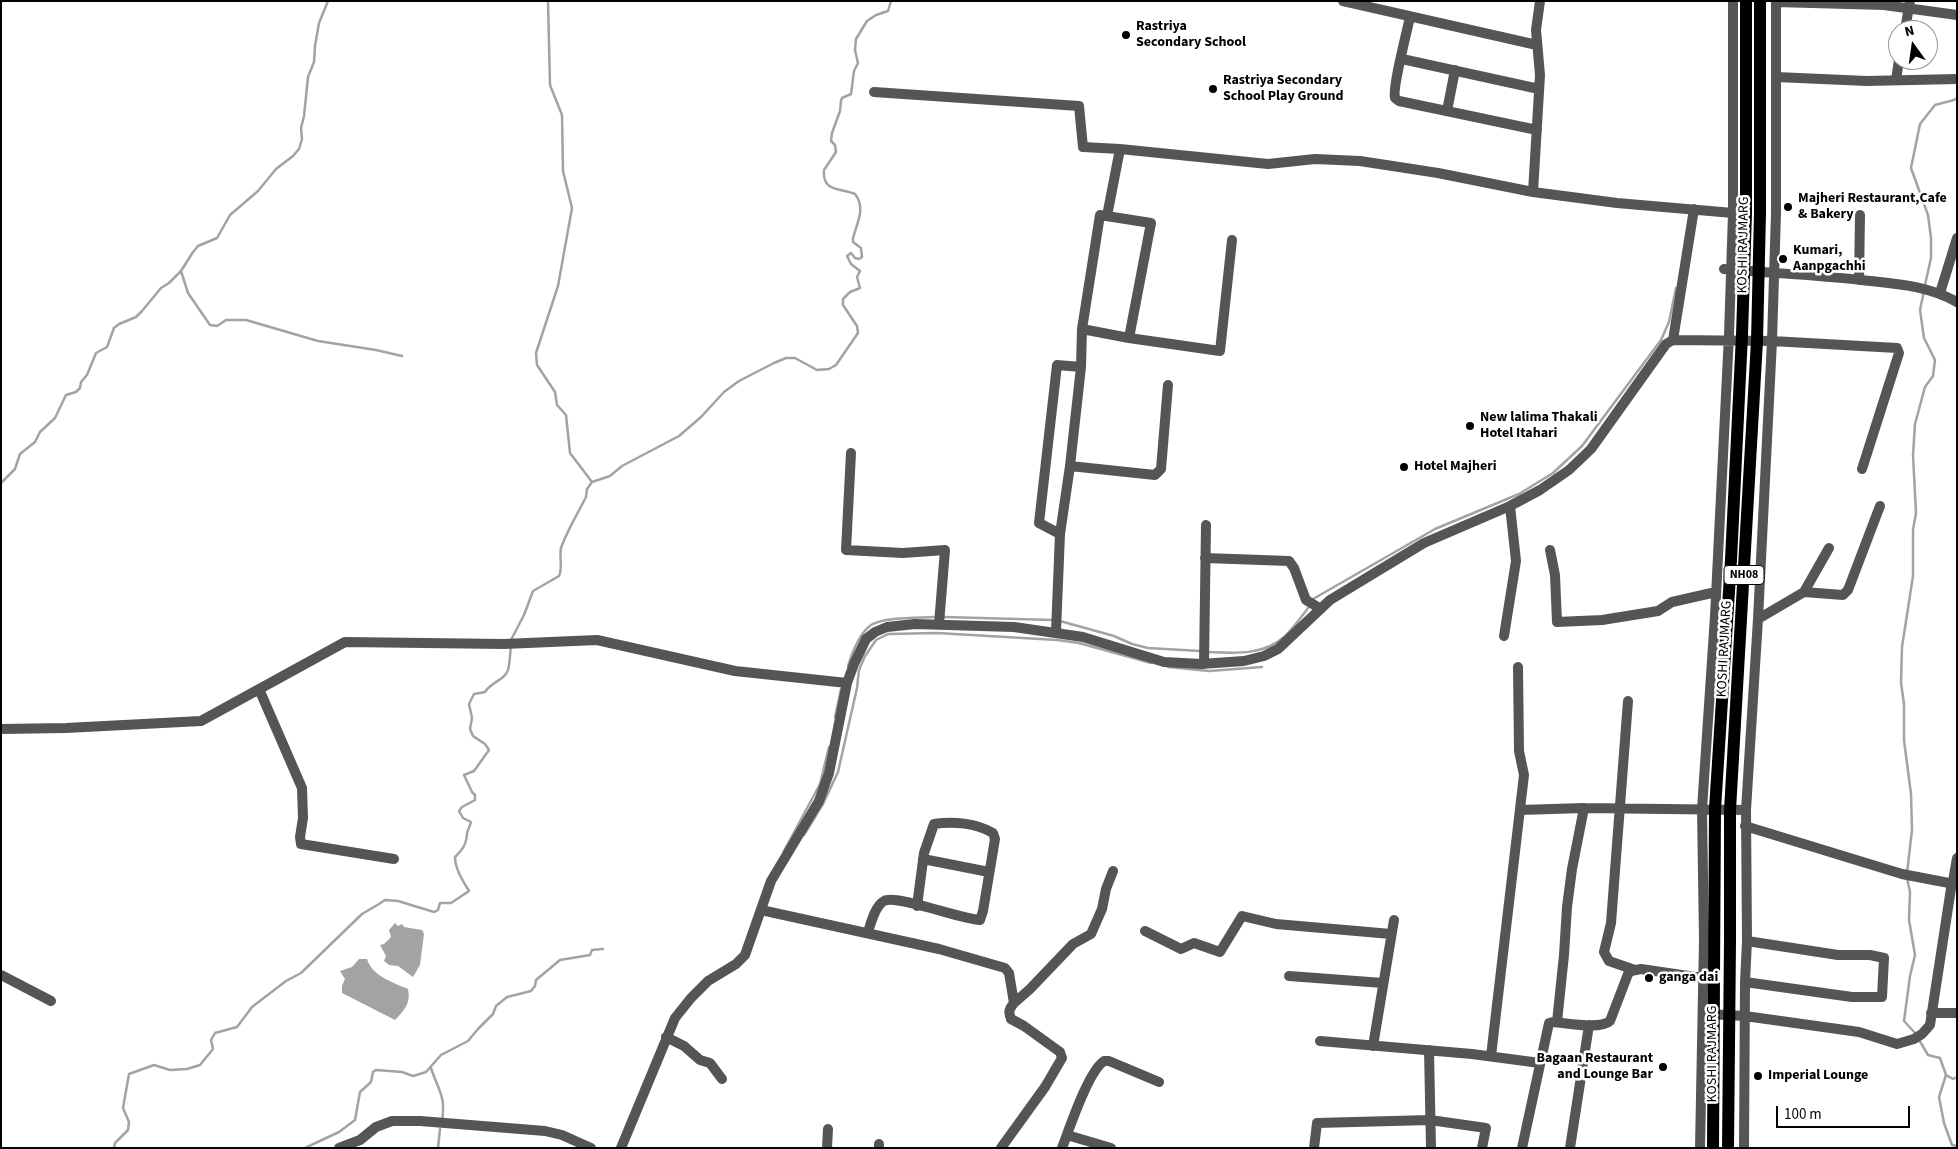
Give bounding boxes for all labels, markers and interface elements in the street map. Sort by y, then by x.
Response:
place label: Rastriya Secondary School [1136,19,1246,52]
north arrow [1888,20,1938,70]
text: N [1903,21,1917,42]
marker: Rastriya Secondary School [1120,29,1132,41]
place label: Rastriya Secondary School Play Ground [1223,73,1344,105]
marker: Rastriya Secondary School Play Ground [1207,83,1219,95]
place label: Majheri Restaurant,Cafe & Bakery [1798,191,1947,223]
street label: KOSHI RAJMARG [1735,196,1753,294]
marker: Majheri Restaurant,Cafe & Bakery [1782,201,1794,213]
place label: Kumari, Aanpgachhi [1793,243,1866,276]
marker: Kumari, Aanpgachhi [1777,253,1789,265]
place label: New lalima Thakali Hotel Itahari [1480,410,1598,442]
marker: New lalima Thakali Hotel Itahari [1464,420,1476,432]
place label: Hotel Majheri [1414,459,1497,475]
marker: Hotel Majheri [1398,461,1410,473]
road number: NH08 [1724,566,1764,584]
street label: KOSHI RAJMARG [1714,600,1736,698]
place label: ganga dai [1659,970,1718,986]
marker: ganga dai [1643,972,1655,984]
street label: KOSHI RAJMARG [1705,1006,1721,1102]
place label: Bagaan Restaurant and Lounge Bar [1536,1051,1653,1084]
marker: Bagaan Restaurant and Lounge Bar [1657,1061,1669,1073]
place label: Imperial Lounge [1768,1068,1868,1084]
marker: Imperial Lounge [1752,1070,1764,1082]
scale bar [1778,1096,1912,1128]
text: 100 m [1784,1104,1822,1125]

